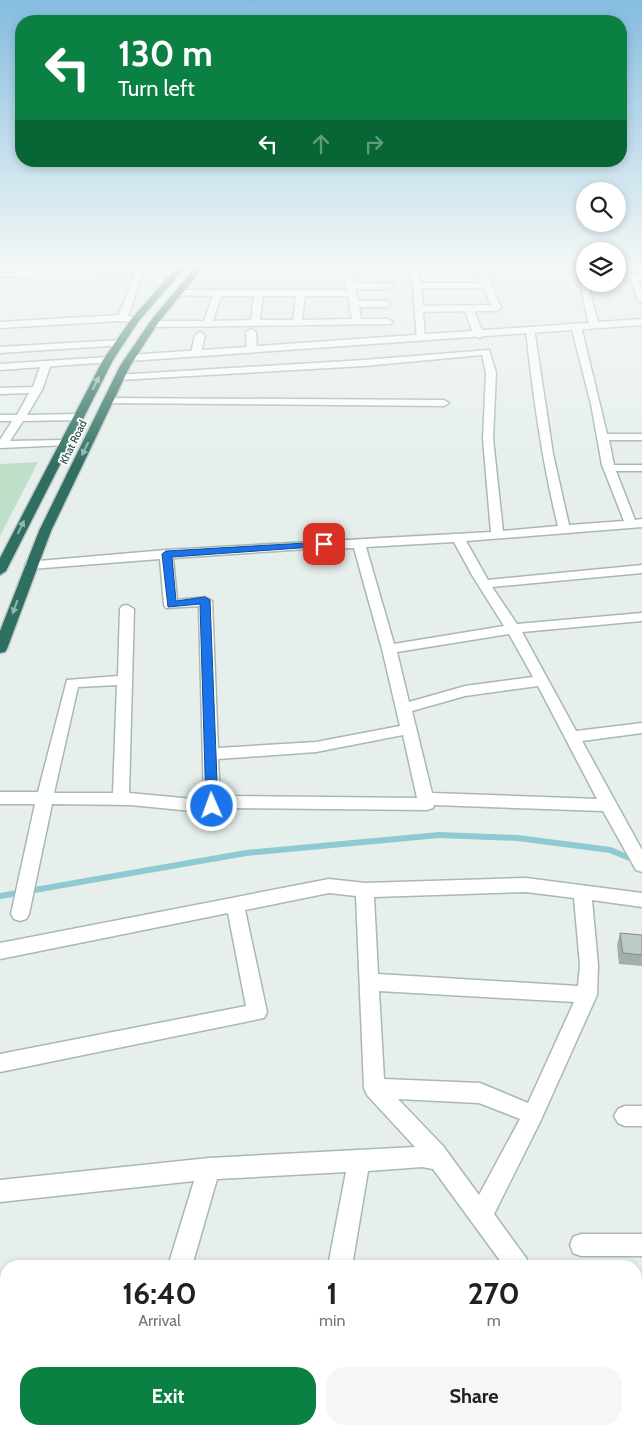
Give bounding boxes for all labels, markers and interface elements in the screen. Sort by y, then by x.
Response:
text: 130 m [118,32,213,75]
icon: left [35,35,100,100]
text: Turn left [118,75,195,102]
icon: left [254,130,282,158]
icon: ahead [307,130,335,158]
icon: right [360,130,388,158]
map controls [576,182,626,292]
button: search [576,182,626,232]
button: layers [576,242,626,292]
one-way arrow [92,376,100,390]
street label: Khat Road [56,418,90,466]
one-way arrow [81,442,89,456]
one-way arrow [17,520,25,534]
pin [303,523,345,565]
icon: arrive [310,530,338,558]
one-way arrow [11,600,19,615]
position arrow [185,779,237,831]
text: 16:40 [122,1275,197,1312]
text: 1 [327,1275,338,1312]
text: 270 [468,1275,520,1312]
text: Arrival [138,1311,181,1330]
text: min [319,1311,345,1330]
text: m [487,1311,501,1330]
button: Exit [20,1367,316,1425]
button: Share [326,1367,622,1425]

